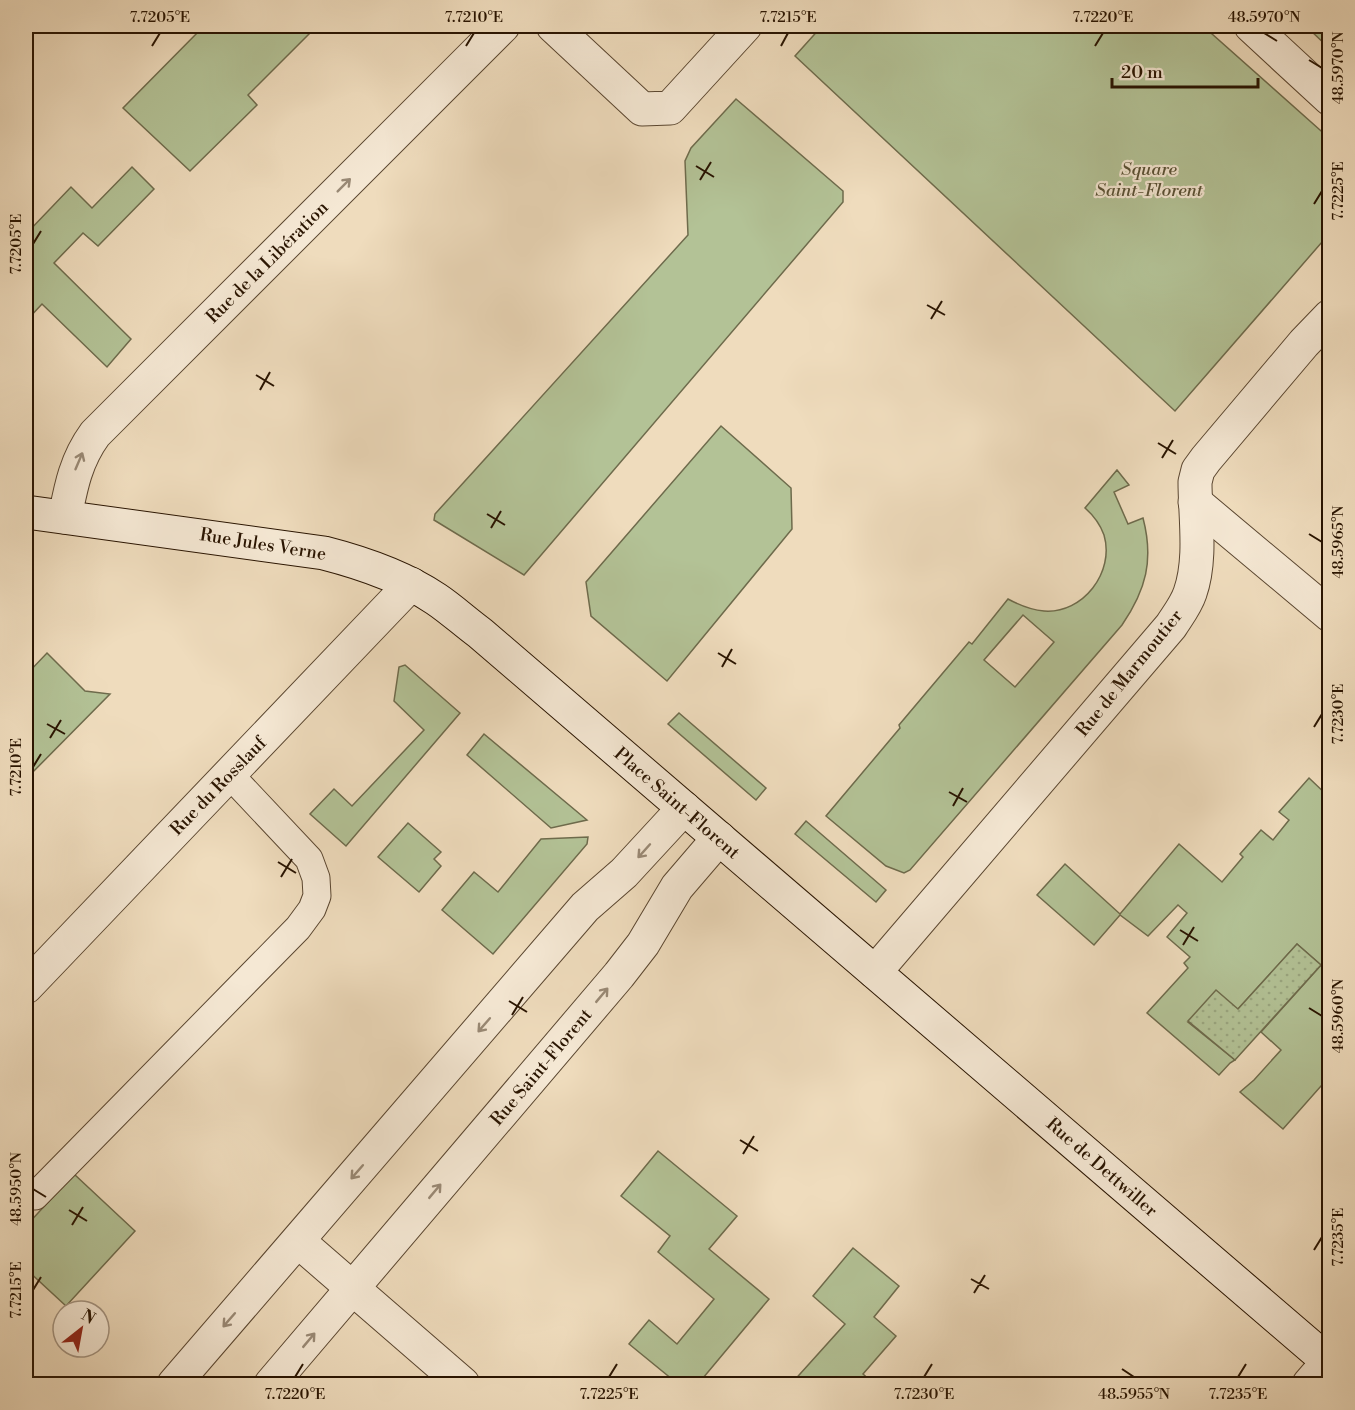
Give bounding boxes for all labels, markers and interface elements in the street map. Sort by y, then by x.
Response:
text: 7.7205°E [130,8,190,27]
text: 7.7210°E [445,8,503,27]
text: 7.7215°E [759,8,817,27]
text: 7.7220°E [1073,8,1133,27]
text: 48.5970°N [1228,8,1300,27]
text: 48.5970°N [1329,32,1348,104]
scale bar [1112,51,1258,89]
text: 20 m [1121,61,1163,84]
park label: Square Saint-Florent [1095,158,1204,202]
text: 7.7225°E [1329,161,1348,221]
one-way arrow [337,177,352,192]
street label: Rue de la Libération [201,196,334,328]
text: 7.7205°E [7,214,26,274]
one-way arrow [74,452,85,470]
text: 48.5965°N [1329,506,1348,578]
street label: Rue Jules Verne [198,523,328,566]
street label: Rue de Marmoutier [1071,605,1188,742]
text: 7.7230°E [1329,684,1348,744]
street label: Rue du Rosslauf [165,731,272,841]
text: 7.7210°E [7,738,26,796]
street label: Place Saint-Florent [609,742,745,865]
one-way arrow [638,843,652,858]
text: 48.5960°N [1329,979,1348,1053]
one-way arrow [595,988,609,1003]
street label: Rue Saint-Florent [486,1003,598,1131]
one-way arrow [477,1017,491,1032]
street label: Rue de Dettwiller [1041,1113,1162,1222]
text: 48.5950°N [7,1152,26,1226]
one-way arrow [350,1164,363,1180]
one-way arrow [428,1184,442,1199]
text: 7.7235°E [1329,1208,1348,1266]
text: 7.7215°E [7,1261,26,1319]
north arrow [51,1299,111,1359]
text: N [78,1305,99,1329]
one-way arrow [222,1312,236,1327]
one-way arrow [302,1333,316,1348]
text: 7.7220°E [265,1385,325,1404]
text: 7.7225°E [579,1385,639,1404]
text: 7.7230°E [894,1385,954,1404]
text: 48.5955°N [1098,1385,1170,1404]
text: 7.7235°E [1209,1385,1267,1404]

